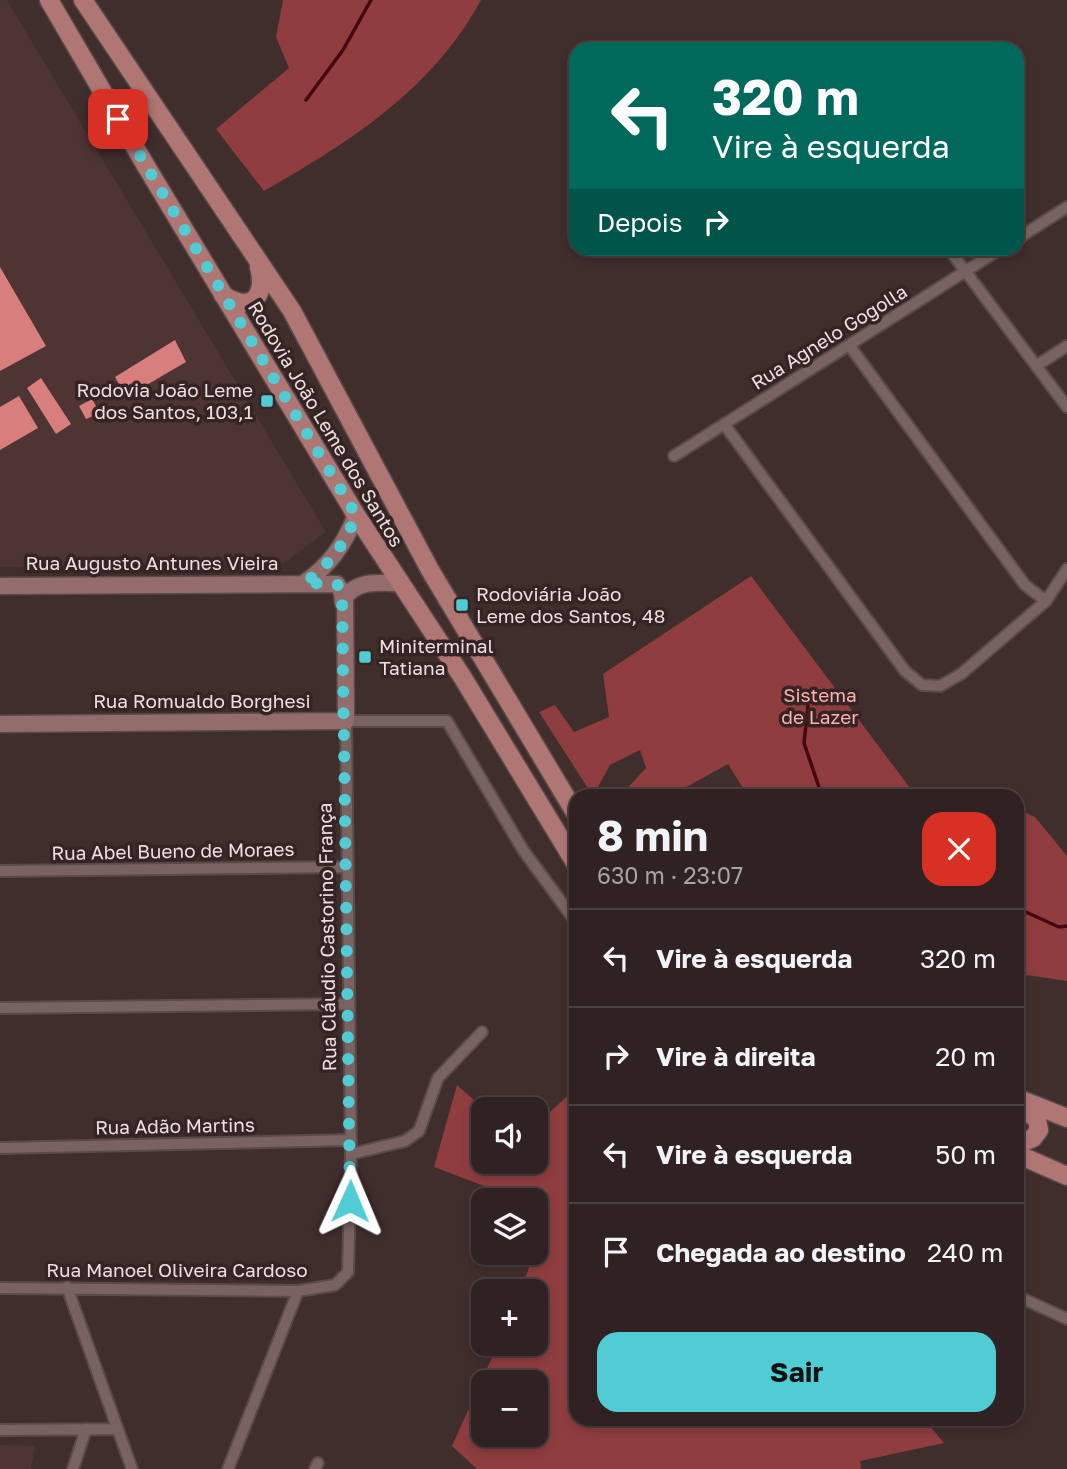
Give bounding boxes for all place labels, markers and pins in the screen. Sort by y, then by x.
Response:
pin [88,89,148,149]
place label: Rodovia João Leme dos Santos, 103,1 [77,378,253,423]
marker: Rodovia João Leme dos Santos, 103,1 [259,393,275,409]
place label: Rodoviária João Leme dos Santos, 48 [476,582,665,627]
marker: Rodoviária João Leme dos Santos, 48 [454,597,470,613]
place label: Miniterminal Tatiana [379,634,494,679]
marker: Miniterminal Tatiana [357,649,373,665]

